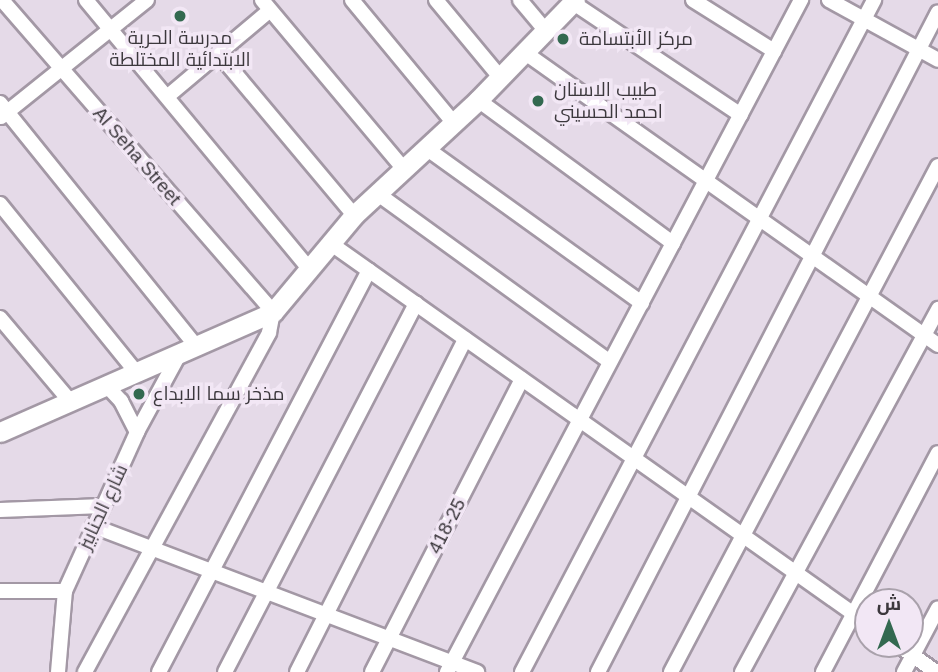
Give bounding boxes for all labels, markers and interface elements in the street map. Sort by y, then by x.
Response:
marker: مدرسة الحرية الابتدائية المختلطة [172,8,188,24]
place label: مدرسة الحرية الابتدائية المختلطة [109,27,251,71]
place label: مركز الأبتسامة [579,28,693,50]
marker: مركز الأبتسامة [553,29,573,49]
place label: طبيب الاسنان احمد الحسيني [554,79,663,123]
marker: طبيب الاسنان احمد الحسيني [528,91,548,111]
street label: Al Seha Street [88,102,186,210]
place label: مذخر سما الابداع [153,383,284,405]
marker: مذخر سما الابداع [131,386,147,402]
street label: شارع الجنابيز [73,461,133,553]
street label: 418-25 [423,494,471,558]
north arrow [854,588,924,658]
text: ش [877,593,901,614]

